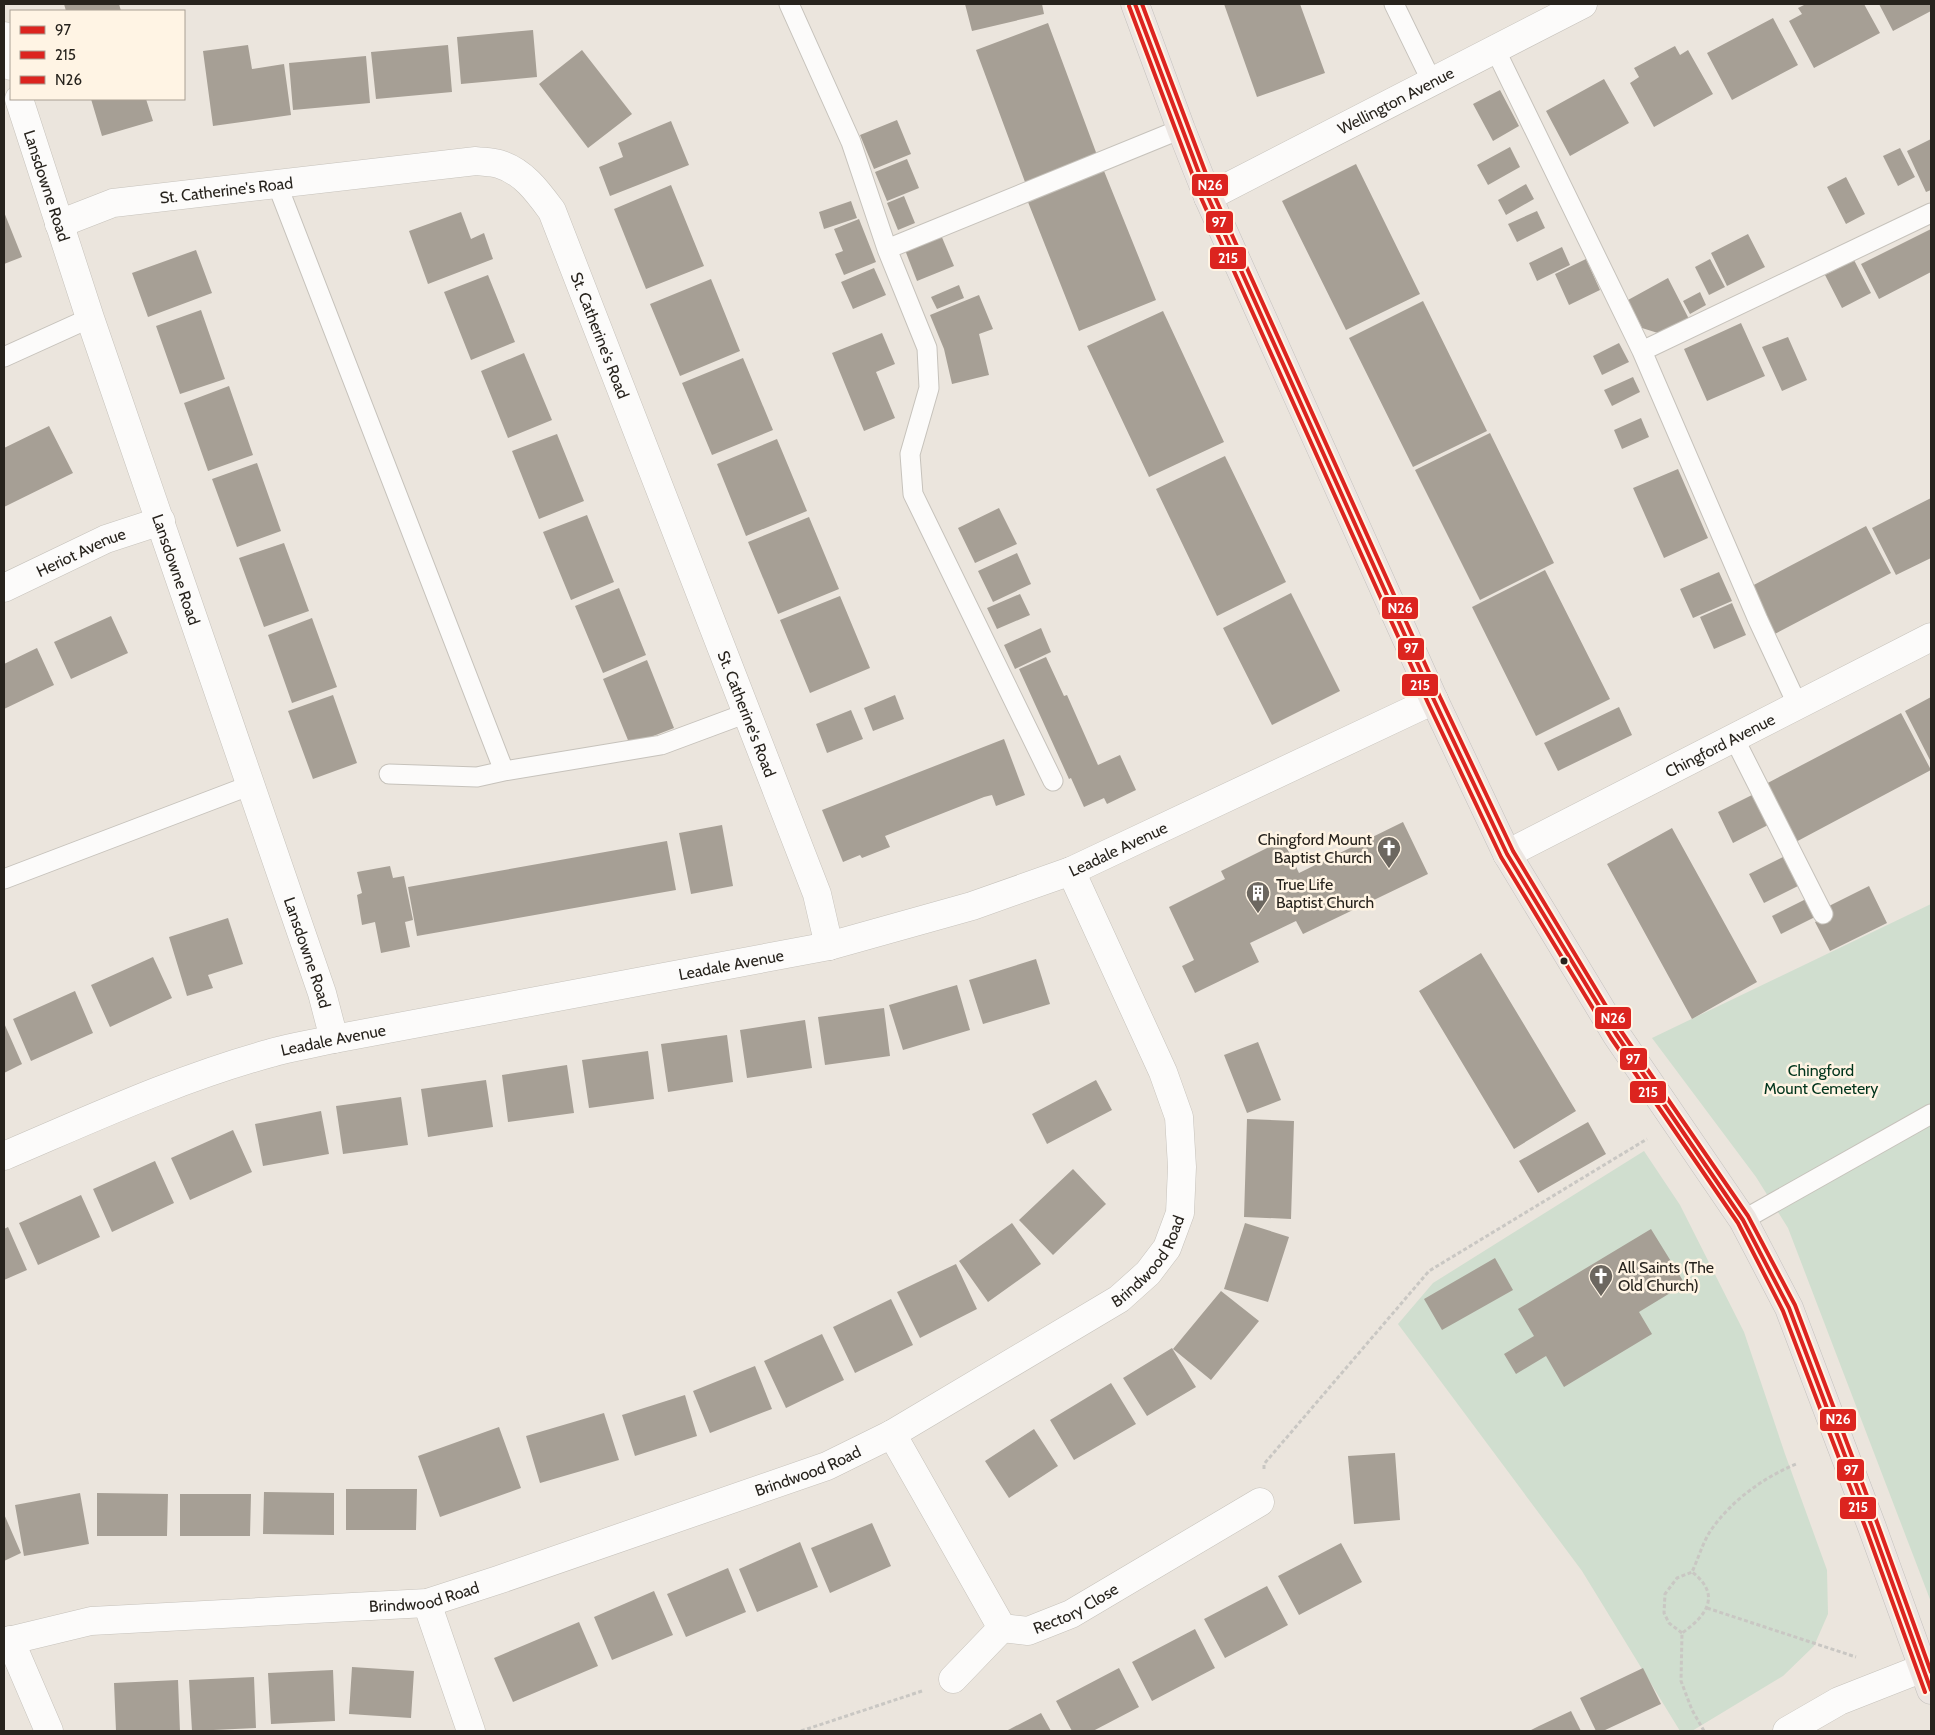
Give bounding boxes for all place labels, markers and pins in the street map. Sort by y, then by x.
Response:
place label: Chingford Mount Baptist Church [1258,830,1373,867]
church icon: Chingford Mount Baptist Church [1376,835,1402,869]
place label: True Life Baptist Church [1276,875,1374,912]
building icon: True Life Baptist Church [1245,880,1271,914]
unlabelled marker [1559,956,1569,966]
place label: All Saints (The Old Church) [1618,1258,1714,1295]
church icon: All Saints (The Old Church) [1588,1263,1614,1297]

